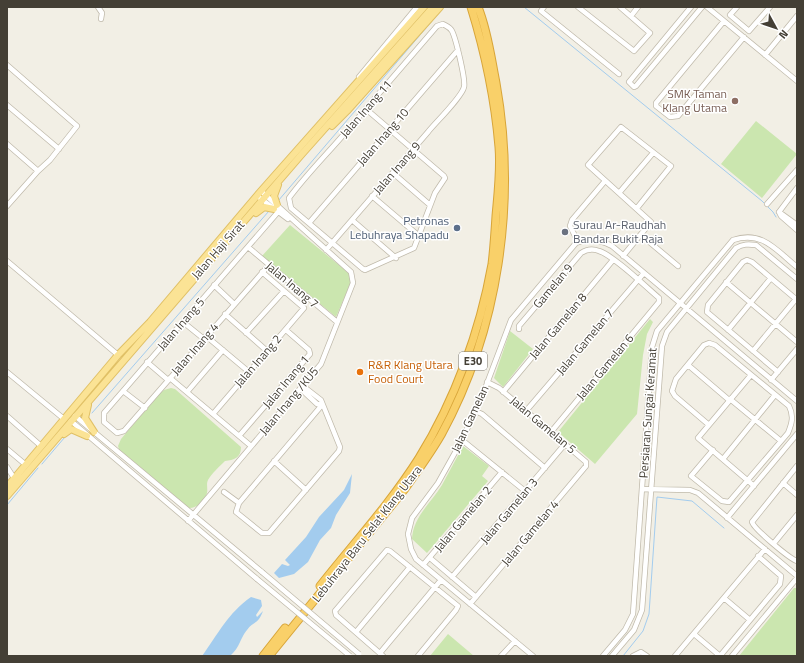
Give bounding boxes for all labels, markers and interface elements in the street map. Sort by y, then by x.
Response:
north arrow [756,8,796,48]
text: N [775,26,792,42]
street label: Jalan Inang 11 [335,75,396,142]
place label: SMK Taman Klang Utama [662,84,727,117]
marker: SMK Taman Klang Utama [730,96,740,106]
street label: Jalan Inang 10 [352,103,413,170]
street label: Jalan Inang 9 [368,137,425,198]
place label: Petronas Lebuhraya Shapadu [350,211,449,244]
street label: Jalan Haji Sirat [187,215,249,283]
place label: Surau Ar-Raudhah Bandar Bukit Raja [573,215,666,248]
marker: Petronas Lebuhraya Shapadu [452,223,462,233]
marker: Surau Ar-Raudhah Bandar Bukit Raja [560,227,570,237]
street label: Jalan Inang 7 [261,257,323,313]
street label: Gamelan 9 [528,259,577,313]
street label: Jalan Gamelan 8 [524,288,591,363]
street label: Jalan Inang 5 [152,293,209,354]
street label: Jalan Gamelan 7 [551,304,618,379]
street label: Jalan Inang 4 [166,318,223,379]
street label: Jalan Gamelan 6 [571,329,638,404]
street label: Jalan Inang 2 [229,330,286,391]
street label: Persiaran Sungai Keramat [633,346,662,479]
street label: Jalan Inang 1 [258,351,314,413]
road number: E30 [459,352,487,370]
place label: R&R Klang Utara Food Court [368,355,453,388]
street label: Jalan Inang /KU5 [254,362,323,439]
marker: R&R Klang Utara Food Court [355,367,365,377]
street label: Jalan Gamelan [446,382,493,455]
street label: Jalan Gamelan 5 [506,391,581,458]
street label: Lebuhraya Baru Selat Klang Utara [307,461,426,606]
street label: Jalan Gamelan 3 [475,473,542,548]
street label: Jalan Gamelan 2 [429,481,496,556]
street label: Jalan Gamelan 4 [496,495,563,570]

